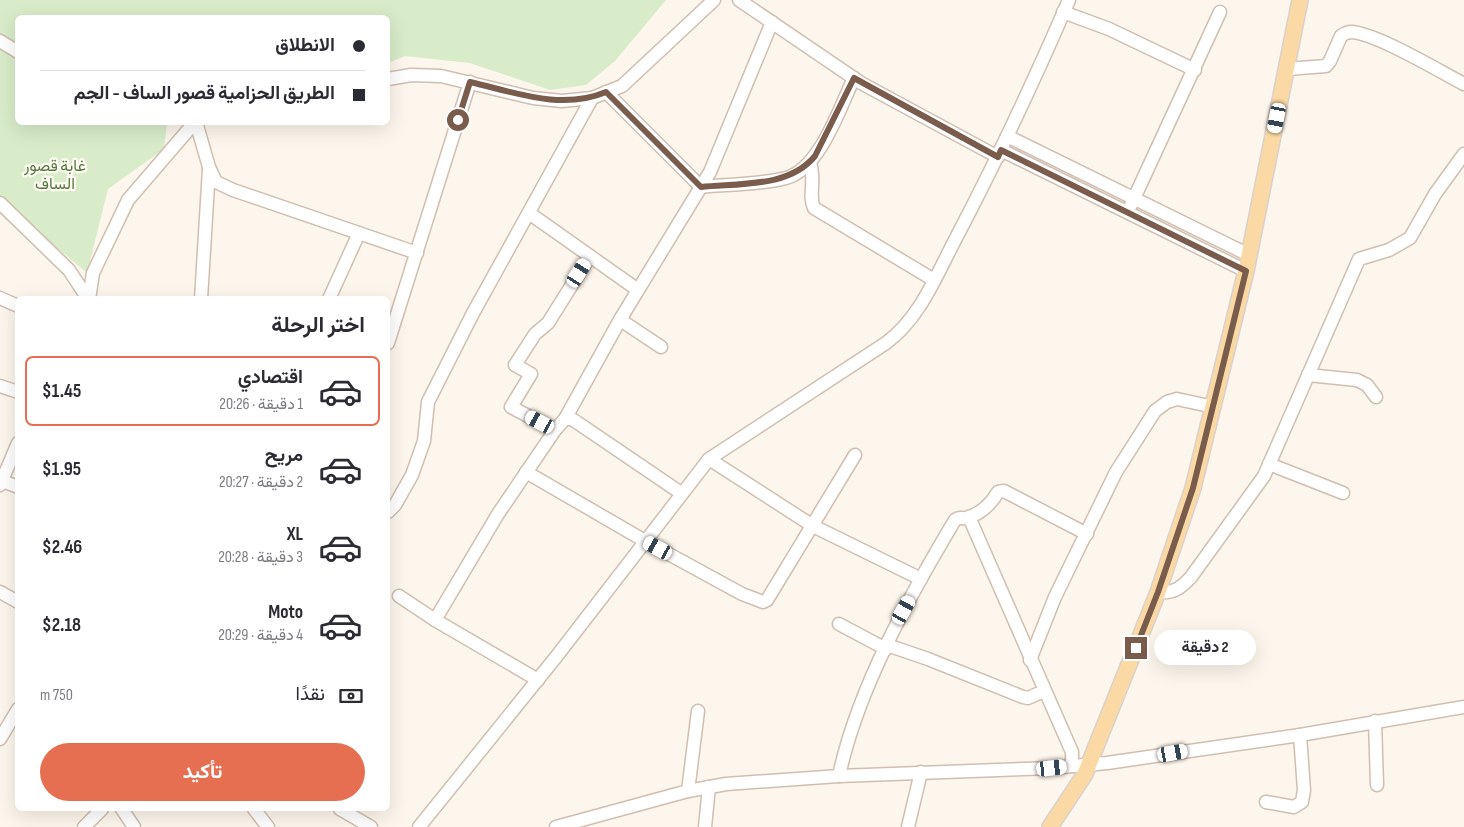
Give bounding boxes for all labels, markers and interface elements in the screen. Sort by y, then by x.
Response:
text: الانطلاق [275,34,335,57]
text: الطريق الحزامية قصور الساف - الجم [74,82,335,105]
car [1266,102,1287,134]
route start [447,109,469,131]
park label: غابة قصور الساف [23,157,86,194]
car [564,256,593,290]
text: اختر الرحلة [271,312,365,339]
text: اقتصادي [238,366,303,389]
icon: car [318,369,363,414]
text: $1.45 [42,380,81,403]
text: 1 دقيقة · 20:26 [219,395,303,414]
car [523,408,556,436]
text: مريح [265,444,303,467]
icon: car [318,447,363,492]
text: $1.95 [42,458,81,481]
text: 2 دقيقة · 20:27 [219,473,303,492]
text: XL [287,523,303,546]
icon: car [318,525,363,570]
car [641,534,674,562]
text: $2.46 [42,536,82,559]
text: 3 دقيقة · 20:28 [218,548,303,567]
car [890,593,917,627]
text: Moto [268,601,303,624]
icon: car [318,603,363,648]
text: $2.18 [42,614,81,637]
text: 4 دقيقة · 20:29 [218,626,303,645]
callout: 2 دقيقة [1154,630,1256,666]
route end [1125,637,1147,659]
text: 2 دقيقة [1181,638,1229,657]
icon: cash [337,682,365,710]
text: نقدًا [296,683,325,706]
text: 750 m [40,686,73,705]
button: تأكيد [40,743,365,801]
car [1156,743,1189,763]
car [1036,759,1067,777]

